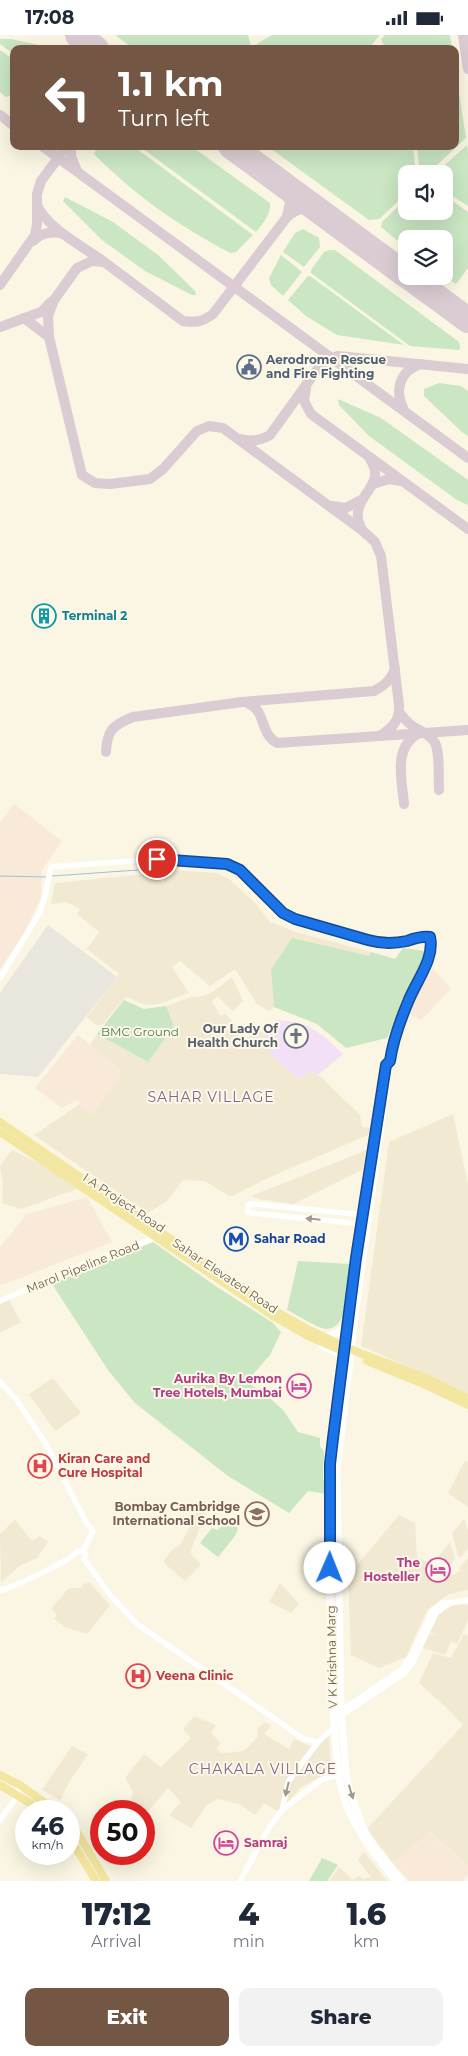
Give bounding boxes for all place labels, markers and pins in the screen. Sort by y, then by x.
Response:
place label: Aerodrome Rescue and Fire Fighting [265,352,387,381]
public building icon: Aerodrome Rescue and Fire Fighting [236,354,262,380]
building icon: Terminal 2 [31,603,57,629]
place label: Terminal 2 [62,608,127,623]
pin [136,838,178,880]
place label: Our Lady Of Health Church [187,1021,279,1050]
church icon: Our Lady Of Health Church [283,1023,309,1049]
metro station icon: Sahar Road [223,1226,249,1252]
place label: Sahar Road [254,1231,326,1246]
place label: Aurika By Lemon Tree Hotels, Mumbai [153,1371,282,1400]
hotel icon: Aurika By Lemon Tree Hotels, Mumbai [286,1373,312,1399]
place label: Kiran Care and Cure Hospital [58,1451,150,1480]
hospital icon: Kiran Care and Cure Hospital [27,1453,53,1479]
place label: Bombay Cambridge International School [113,1499,240,1528]
school or university icon: Bombay Cambridge International School [244,1501,270,1527]
place label: The Hosteller [364,1555,420,1584]
hotel icon: The Hosteller [425,1557,451,1583]
hospital icon: Veena Clinic [125,1663,151,1689]
place label: Veena Clinic [155,1668,233,1683]
hotel icon: Samraj [213,1830,239,1856]
place label: Samraj [244,1835,288,1850]

